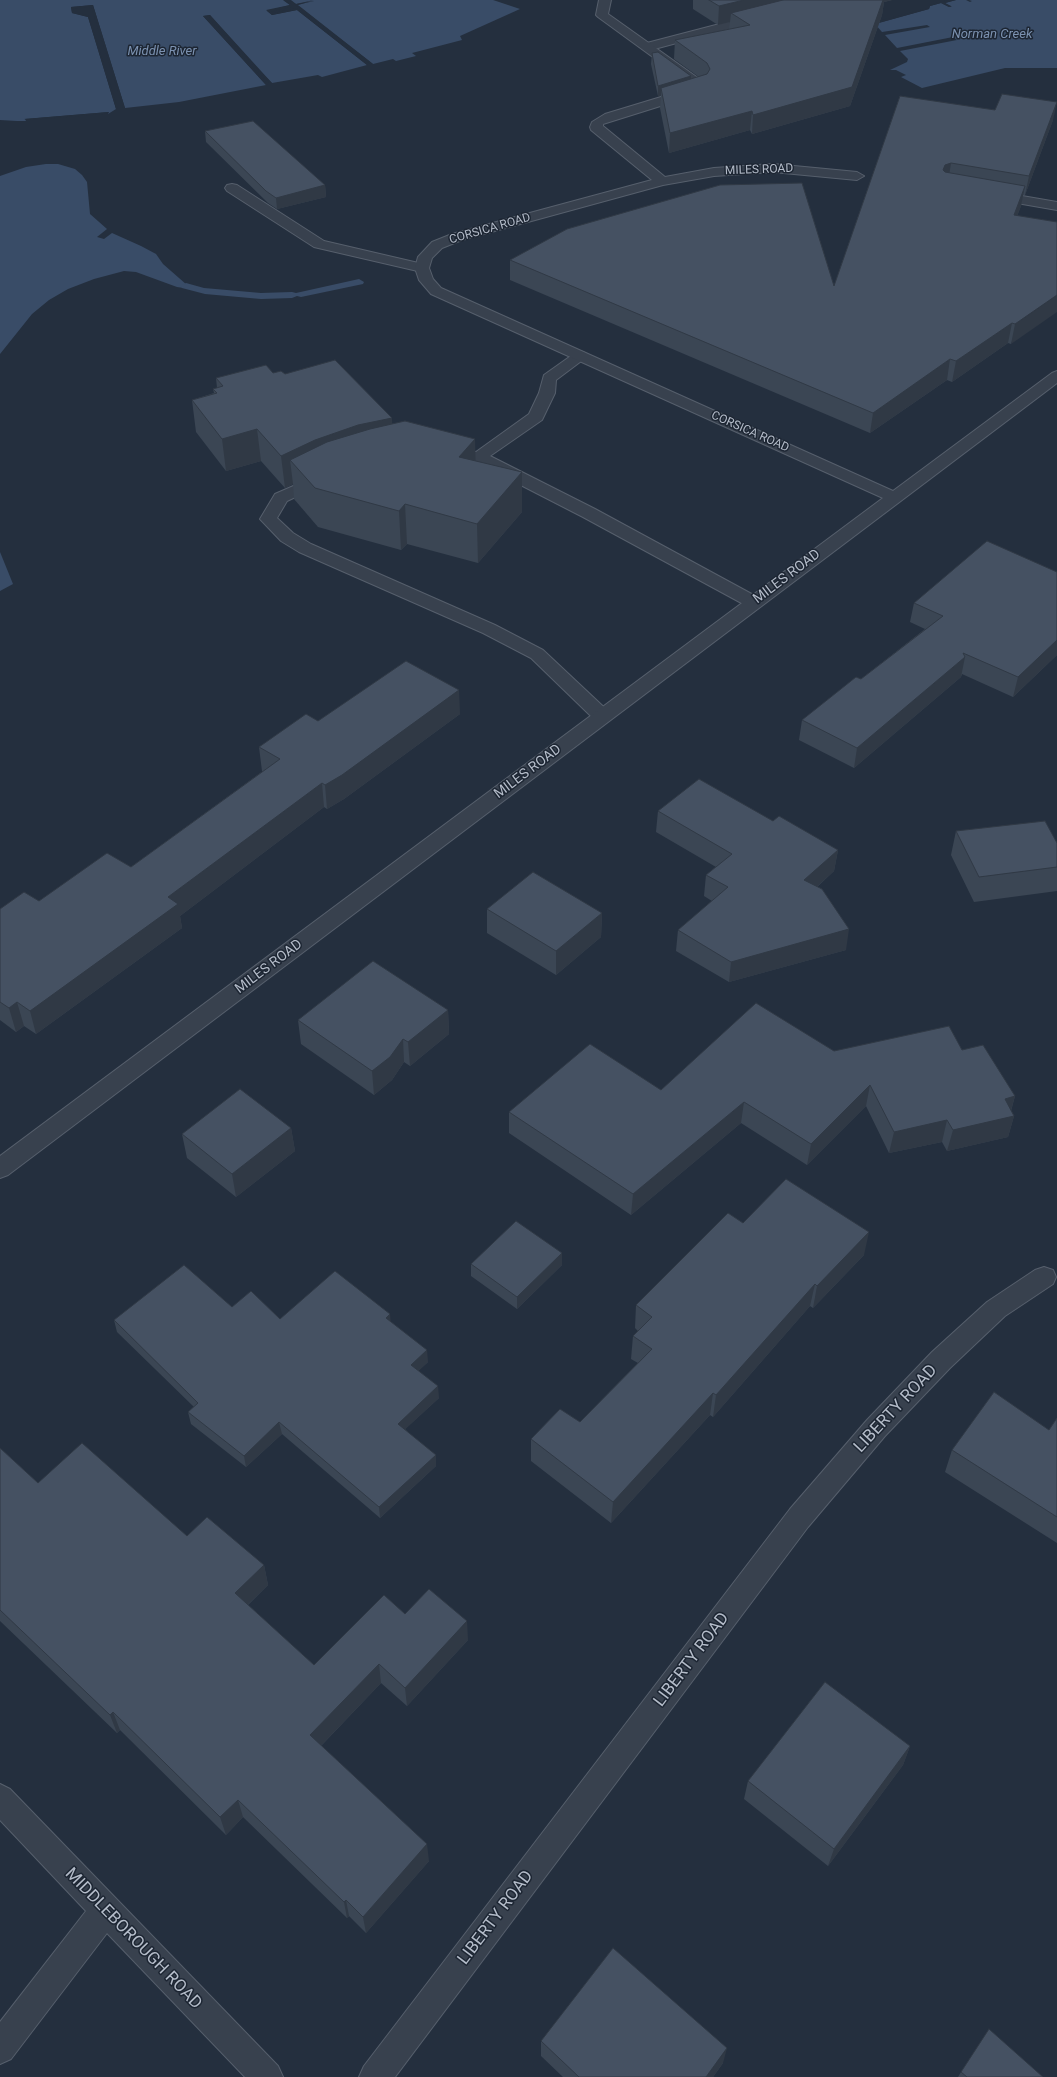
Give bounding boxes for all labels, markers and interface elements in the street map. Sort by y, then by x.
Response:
water label: Norman Creek [952,27,1032,43]
water label: Middle River [127,44,197,60]
street label: MILES ROAD [725,162,793,178]
street label: CORSICA ROAD [448,211,532,247]
street label: CORSICA ROAD [709,408,791,456]
street label: MILES ROAD [750,546,824,608]
street label: MILES ROAD [491,741,565,803]
street label: MILES ROAD [232,936,306,998]
street label: LIBERTY ROAD [850,1361,942,1457]
street label: LIBERTY ROAD [650,1609,734,1711]
street label: MIDDLEBOROUGH ROAD [60,1864,206,2014]
street label: LIBERTY ROAD [454,1867,538,1969]

